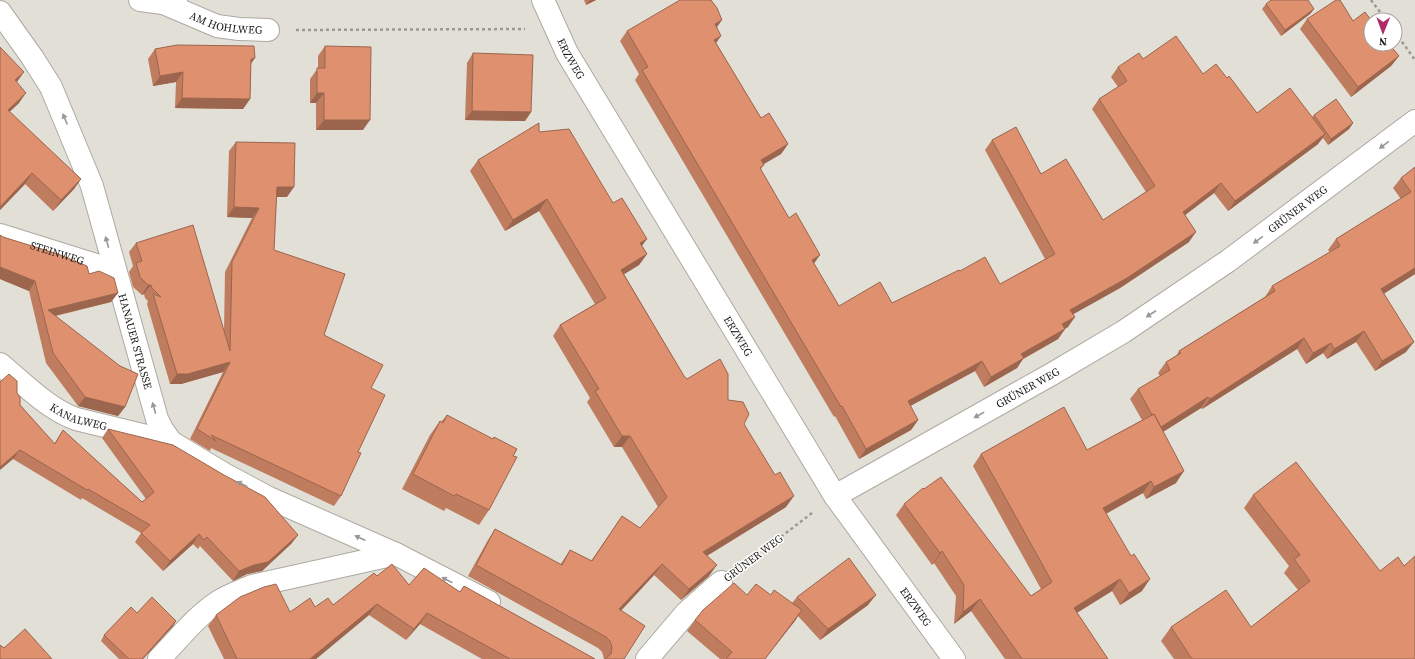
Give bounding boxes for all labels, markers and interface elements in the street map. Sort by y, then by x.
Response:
street label: AM HOHLWEG [187,8,263,38]
north arrow [1363,12,1403,52]
text: N [1379,34,1387,49]
street label: ERZWEG [553,36,588,82]
one-way arrow [62,114,68,125]
one-way arrow [1378,141,1389,149]
street label: GRÜNER WEG [1265,182,1331,237]
one-way arrow [104,236,110,248]
one-way arrow [1252,236,1263,244]
street label: STEINWEG [28,238,86,269]
street label: HANAUER STRASSE [114,292,155,391]
one-way arrow [1146,310,1156,318]
street label: ERZWEG [720,313,756,360]
street label: GRÜNER WEG [993,364,1063,412]
street label: KANALWEG [47,400,109,434]
one-way arrow [151,401,157,413]
one-way arrow [973,412,984,419]
one-way arrow [236,480,248,487]
street label: GRÜNER WEG [720,530,786,586]
one-way arrow [355,535,366,541]
one-way arrow [442,576,453,583]
street label: ERZWEG [896,585,935,630]

